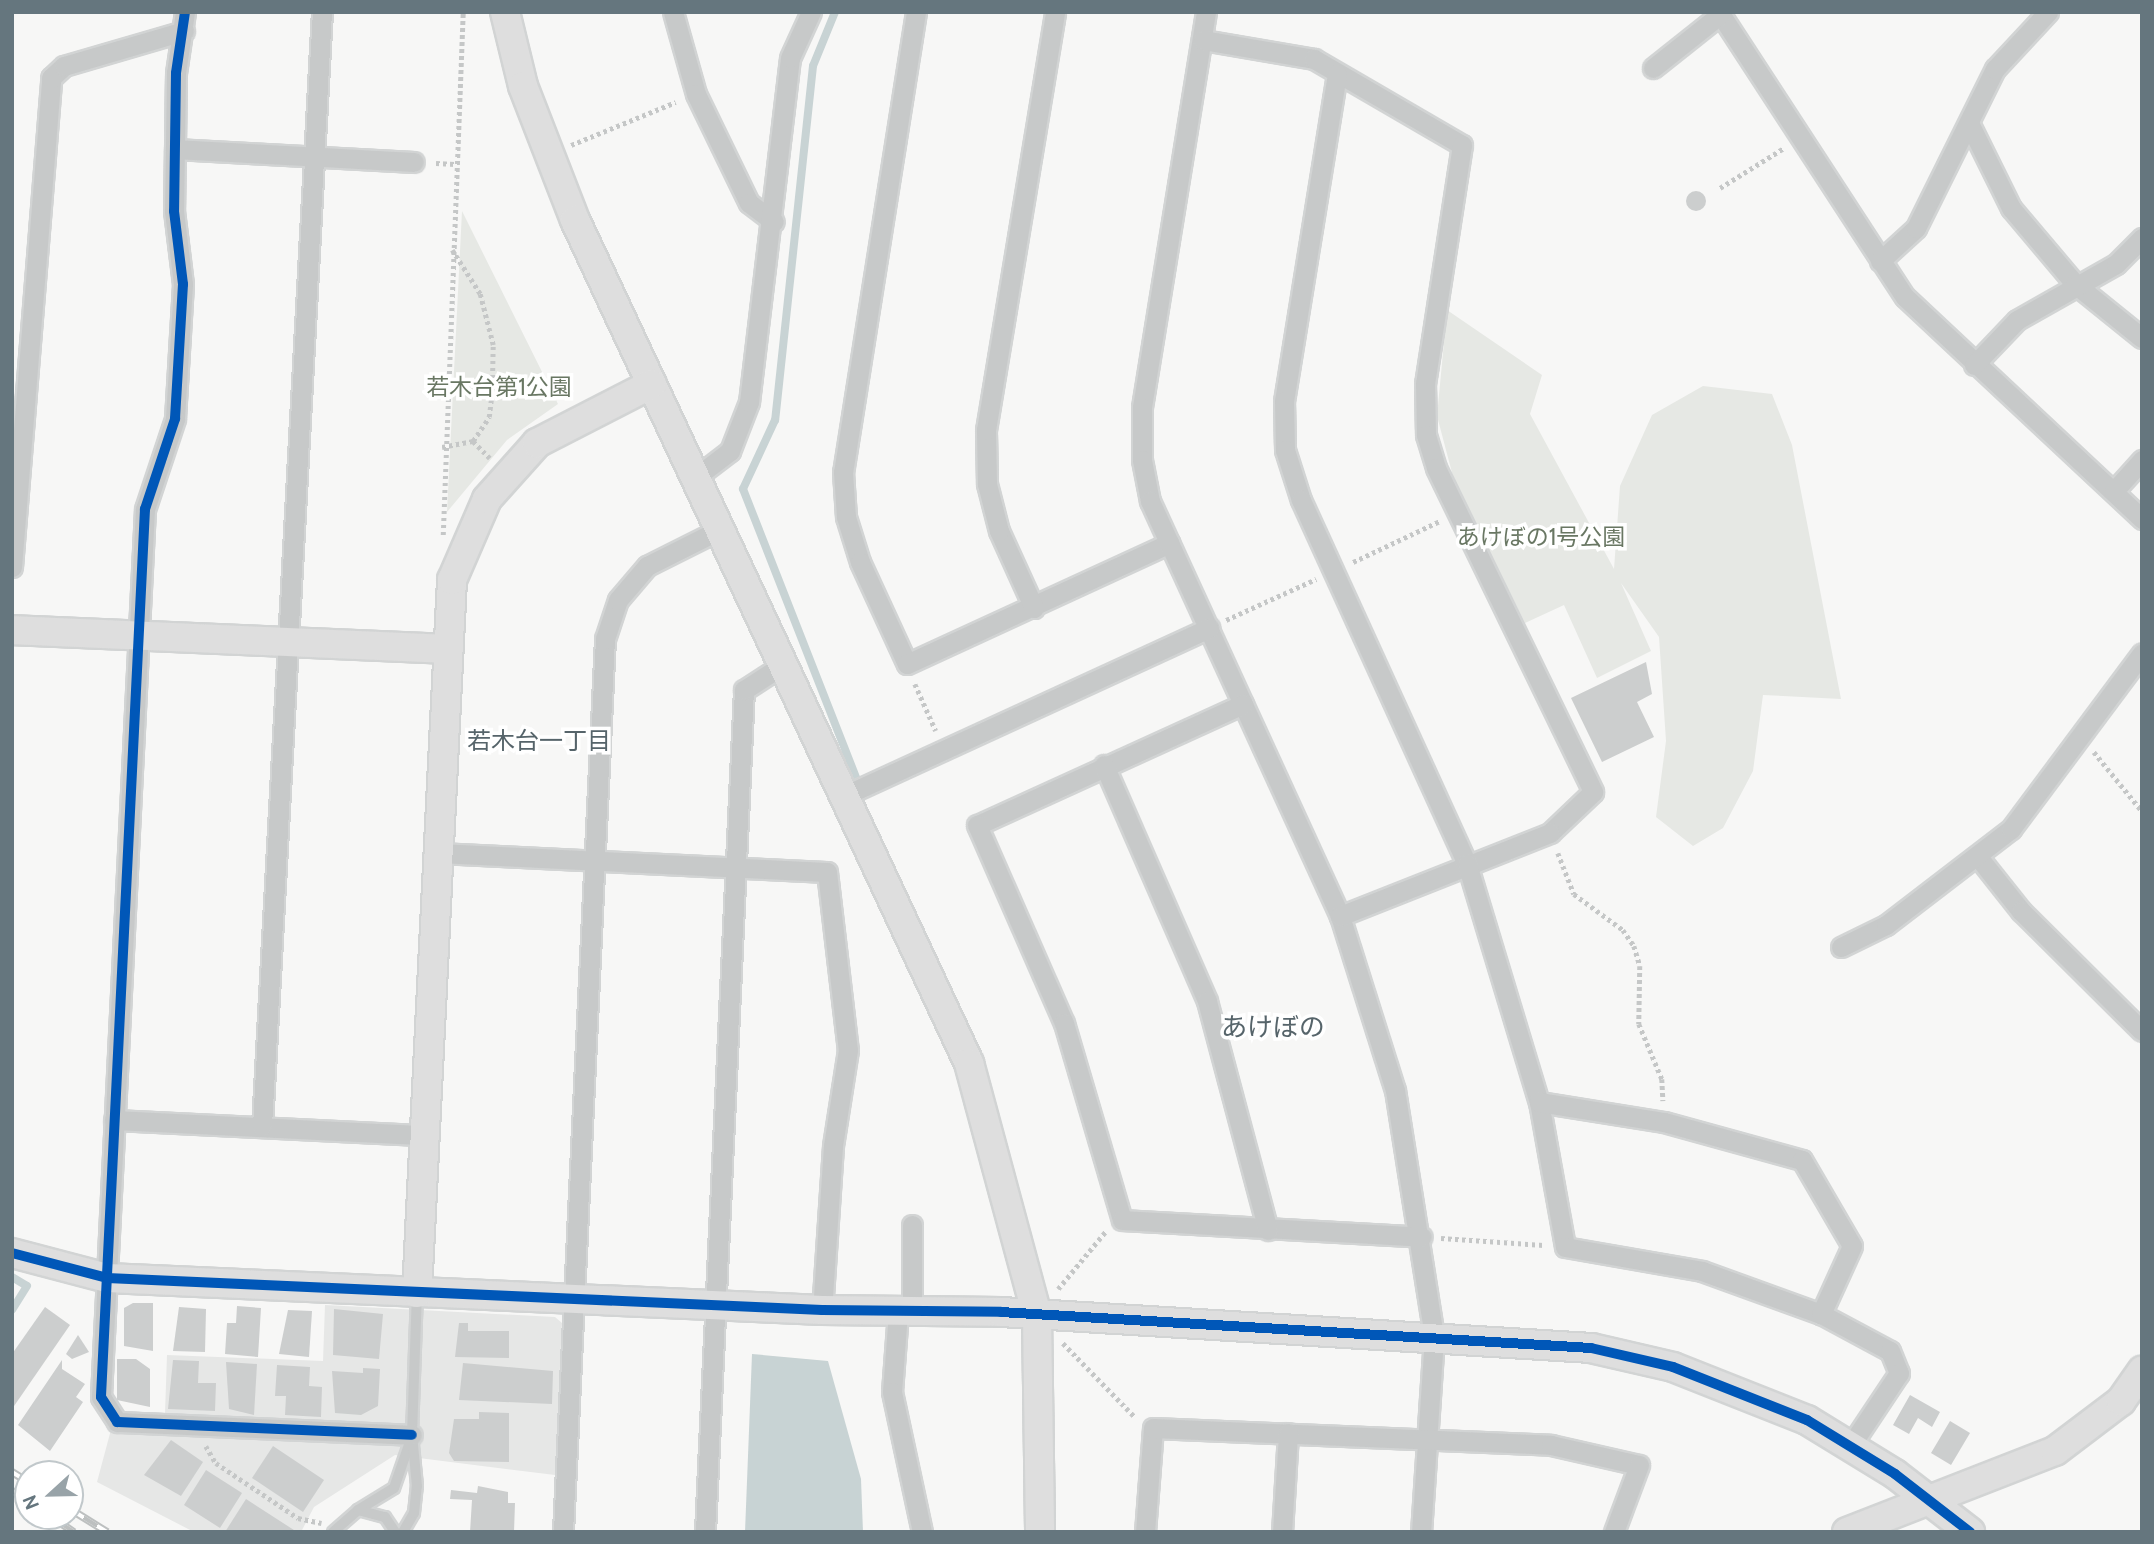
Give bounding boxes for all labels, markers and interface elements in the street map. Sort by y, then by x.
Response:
park label: 若木台第1公園 [426,373,572,401]
park label: あけぼの1号公園 [1457,523,1625,551]
district label: 若木台一丁目 [467,727,611,755]
district label: あけぼの [1221,1012,1325,1044]
north arrow [14,1460,84,1530]
text: N [18,1492,44,1513]

